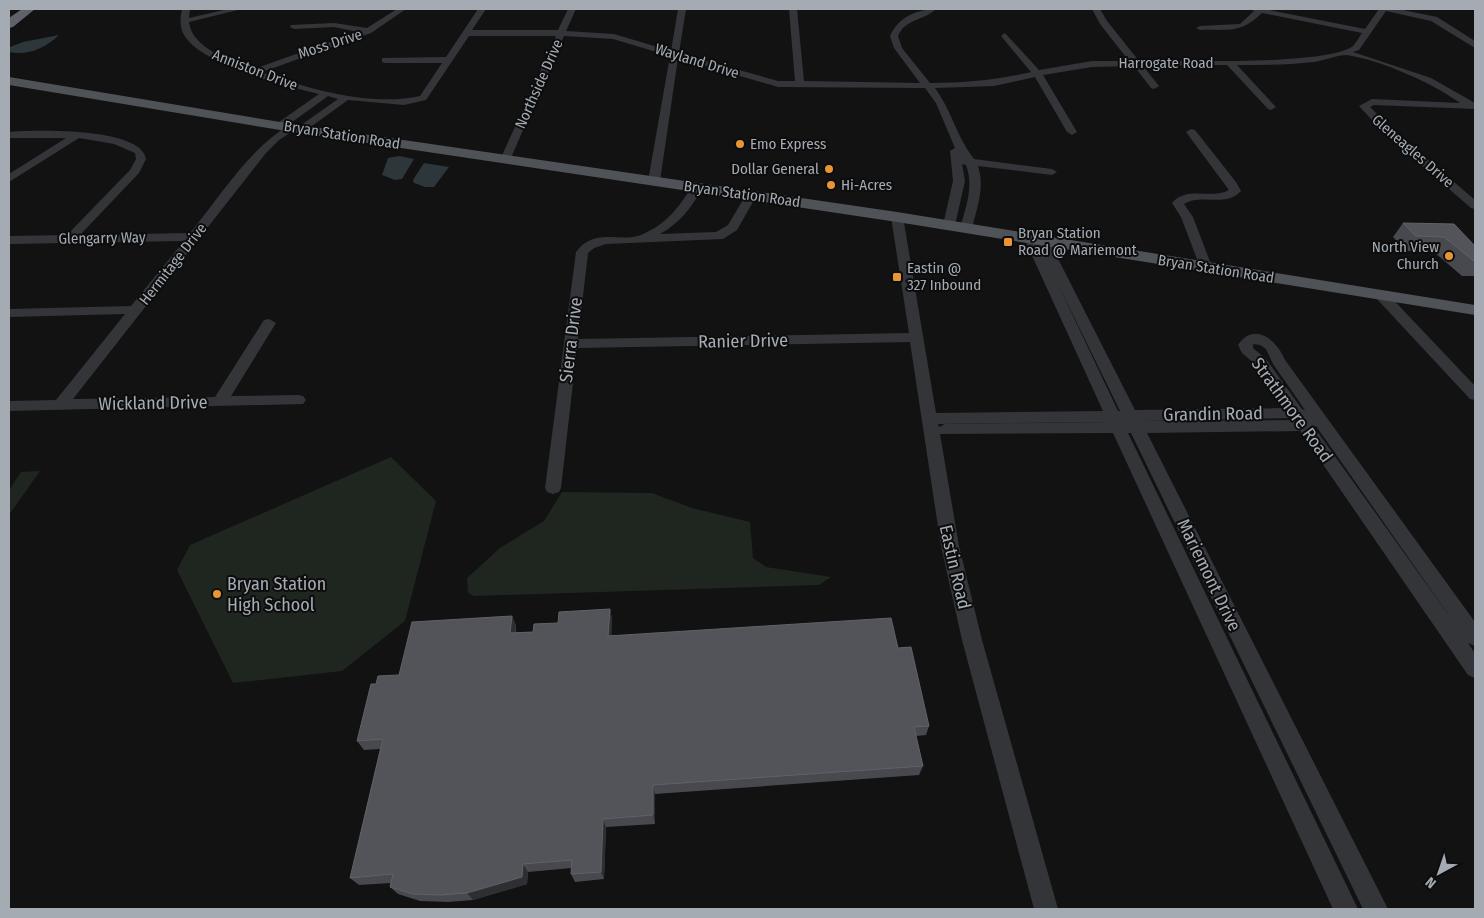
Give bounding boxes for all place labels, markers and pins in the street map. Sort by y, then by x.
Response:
place label: Emo Express [750,135,826,153]
marker: Emo Express [734,138,746,150]
place label: Dollar General [731,160,819,178]
marker: Dollar General [823,163,835,175]
place label: Hi-Acres [841,176,892,194]
marker: Hi-Acres [825,179,837,191]
place label: Bryan Station Road @ Mariemont [1018,224,1137,259]
marker: Bryan Station Road @ Mariemont [1002,236,1014,248]
place label: North View Church [1372,238,1439,273]
marker: North View Church [1443,250,1455,262]
place label: Eastin @ 327 Inbound [907,259,981,294]
marker: Eastin @ 327 Inbound [891,271,903,283]
place label: Bryan Station High School [227,573,326,616]
marker: Bryan Station High School [211,588,223,600]

